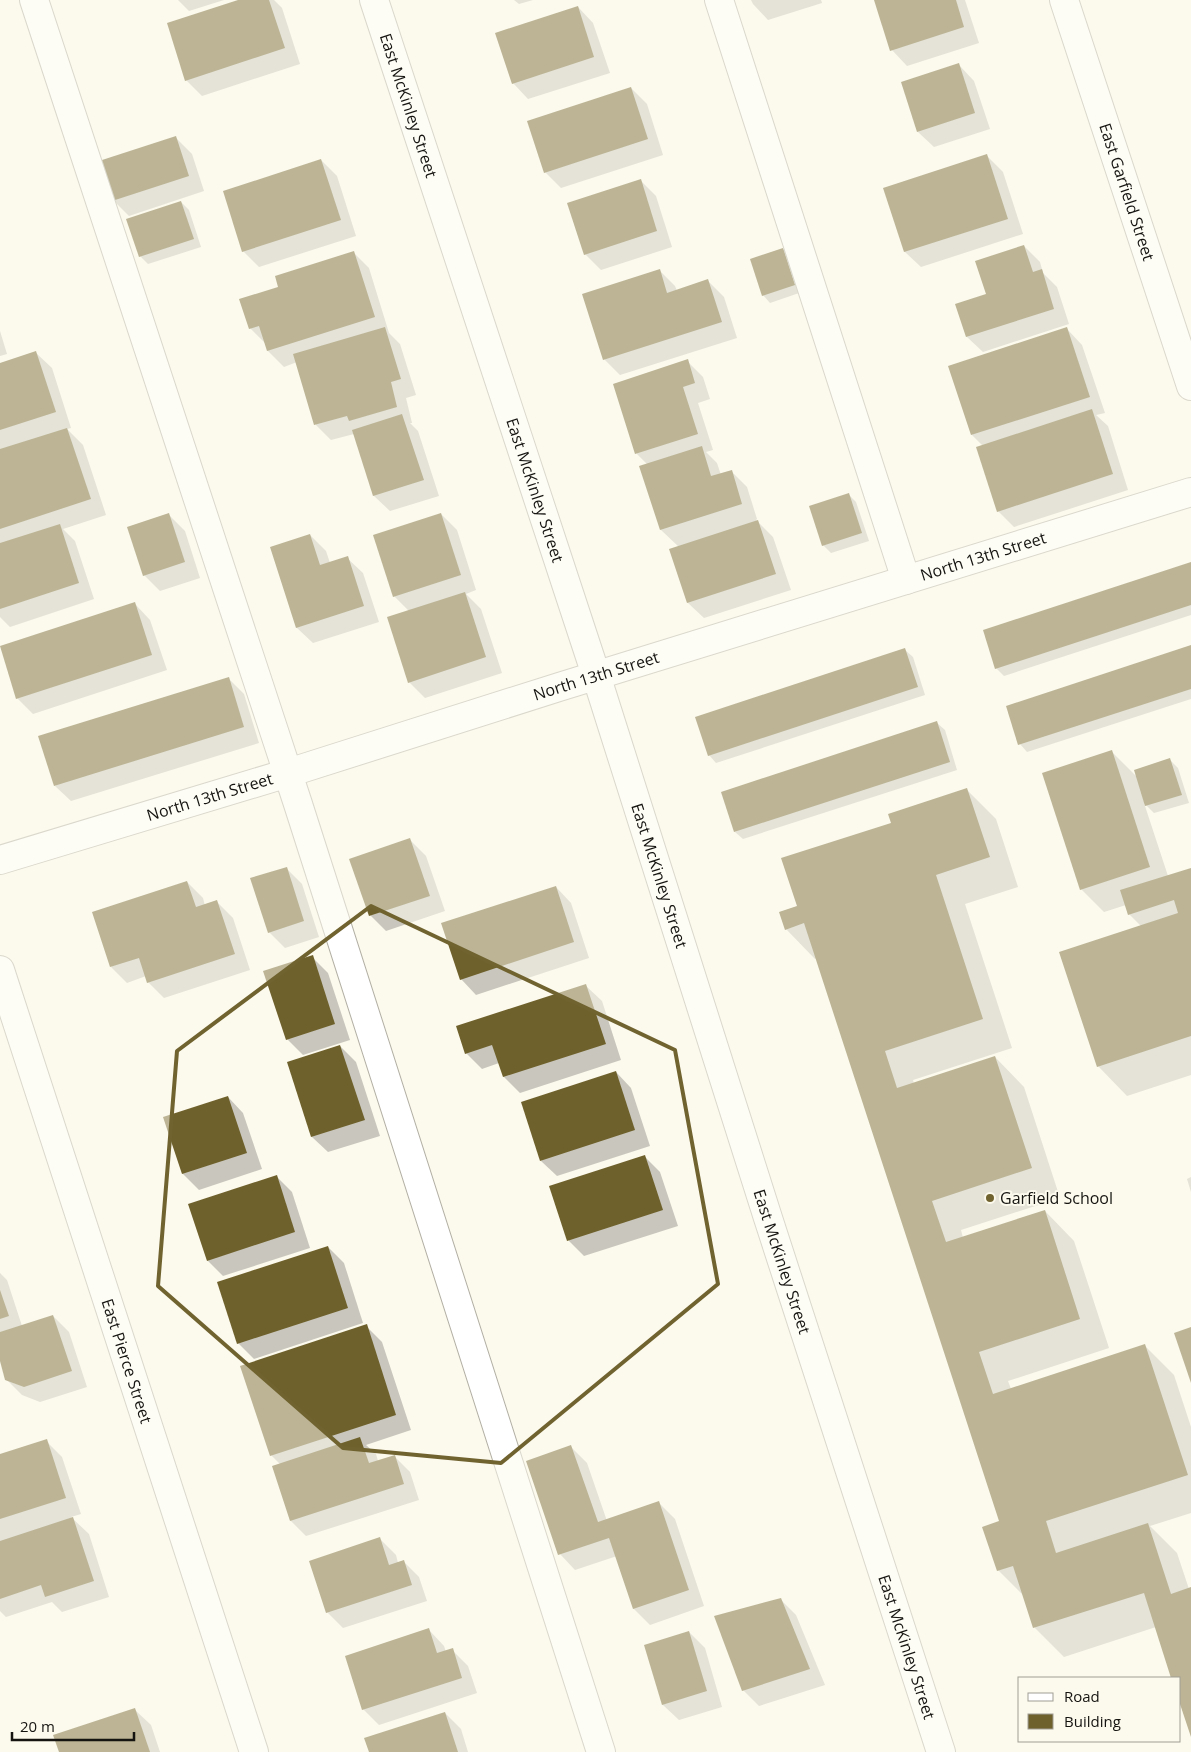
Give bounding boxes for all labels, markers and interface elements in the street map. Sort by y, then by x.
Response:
street label: East McKinley Street [375,30,443,181]
street label: East Garfield Street [1094,120,1160,264]
street label: East McKinley Street [501,415,569,566]
street label: North 13th Street [917,526,1049,586]
street label: North 13th Street [530,646,662,705]
street label: North 13th Street [144,767,276,826]
street label: East McKinley Street [626,800,693,951]
street label: East McKinley Street [749,1186,816,1337]
place label: Garfield School [1000,1187,1113,1209]
marker: Garfield School [984,1192,996,1204]
street label: East Pierce Street [96,1296,158,1426]
street label: East McKinley Street [873,1572,941,1722]
legend [1018,1677,1181,1742]
text: Road [1064,1686,1100,1706]
scale bar [12,1710,135,1742]
text: Building [1064,1711,1121,1731]
text: 20 m [20,1716,55,1736]

